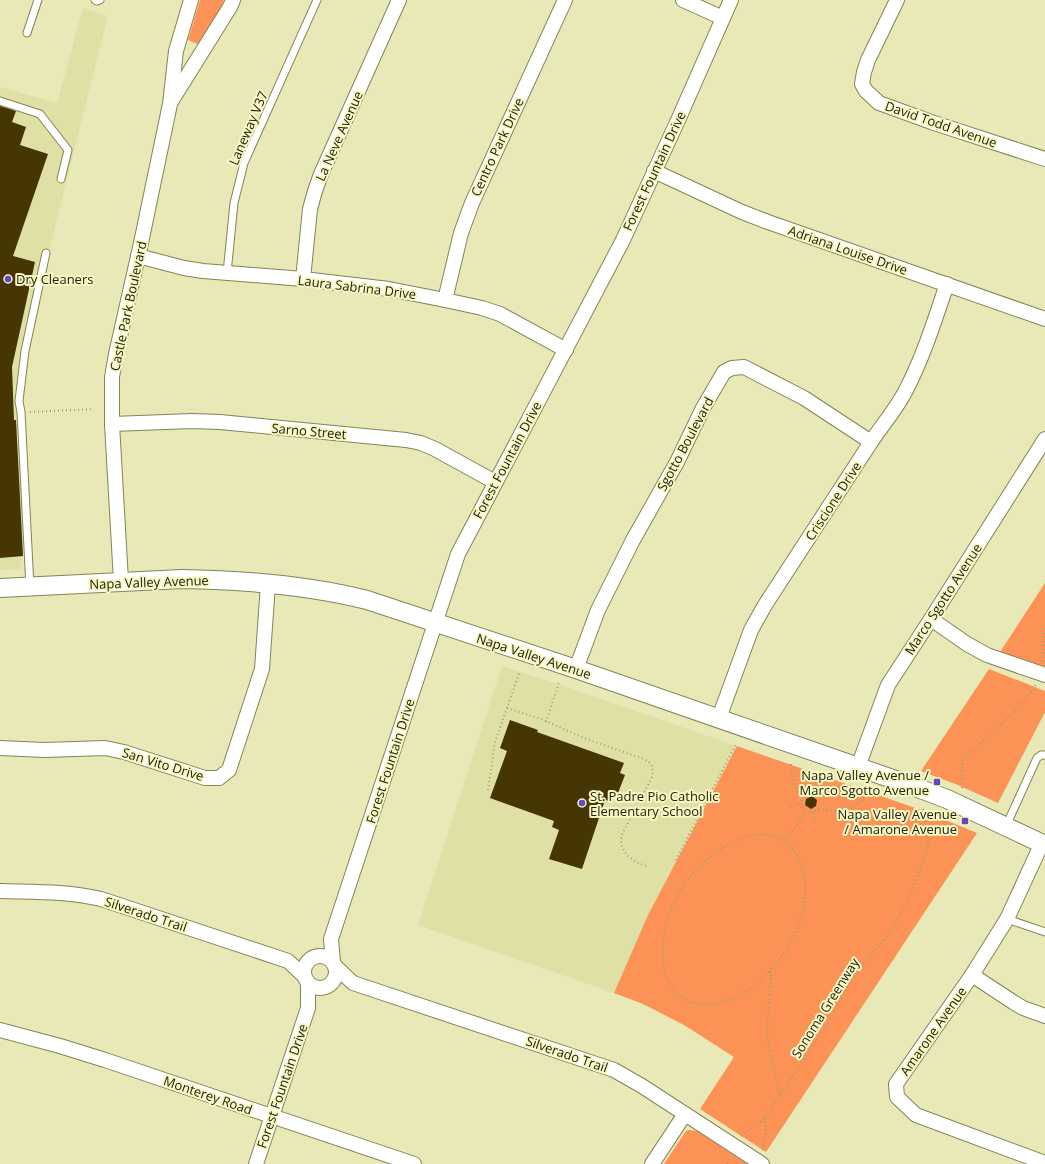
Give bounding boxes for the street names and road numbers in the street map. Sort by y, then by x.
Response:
street label: Laneway V37 [224,88,272,168]
street label: La Neve Avenue [311,88,367,184]
street label: Centro Park Drive [466,95,528,199]
street label: David Todd Avenue [883,96,999,152]
street label: Forest Fountain Drive [618,108,690,234]
street label: Adriana Louise Drive [786,221,910,279]
street label: Castle Park Boulevard [105,239,151,373]
street label: Laura Sabrina Drive [297,271,417,303]
street label: Sgotto Boulevard [653,394,717,494]
street label: Forest Fountain Drive [469,398,545,522]
street label: Sarno Street [271,419,348,443]
street label: Criscione Drive [801,458,865,544]
street label: Marco Sgotto Avenue [900,540,986,658]
street label: Napa Valley Avenue [89,571,209,593]
street label: Napa Valley Avenue [474,629,594,683]
street label: Forest Fountain Drive [361,696,419,826]
street label: San Vito Drive [120,743,206,785]
street label: Silverado Trail [103,892,189,936]
street label: Sonoma Greenway [787,954,863,1061]
street label: Amarone Avenue [896,983,970,1079]
street label: Forest Fountain Drive [252,1022,312,1150]
street label: Silverado Trail [524,1032,610,1076]
street label: Monterey Road [161,1071,255,1119]

